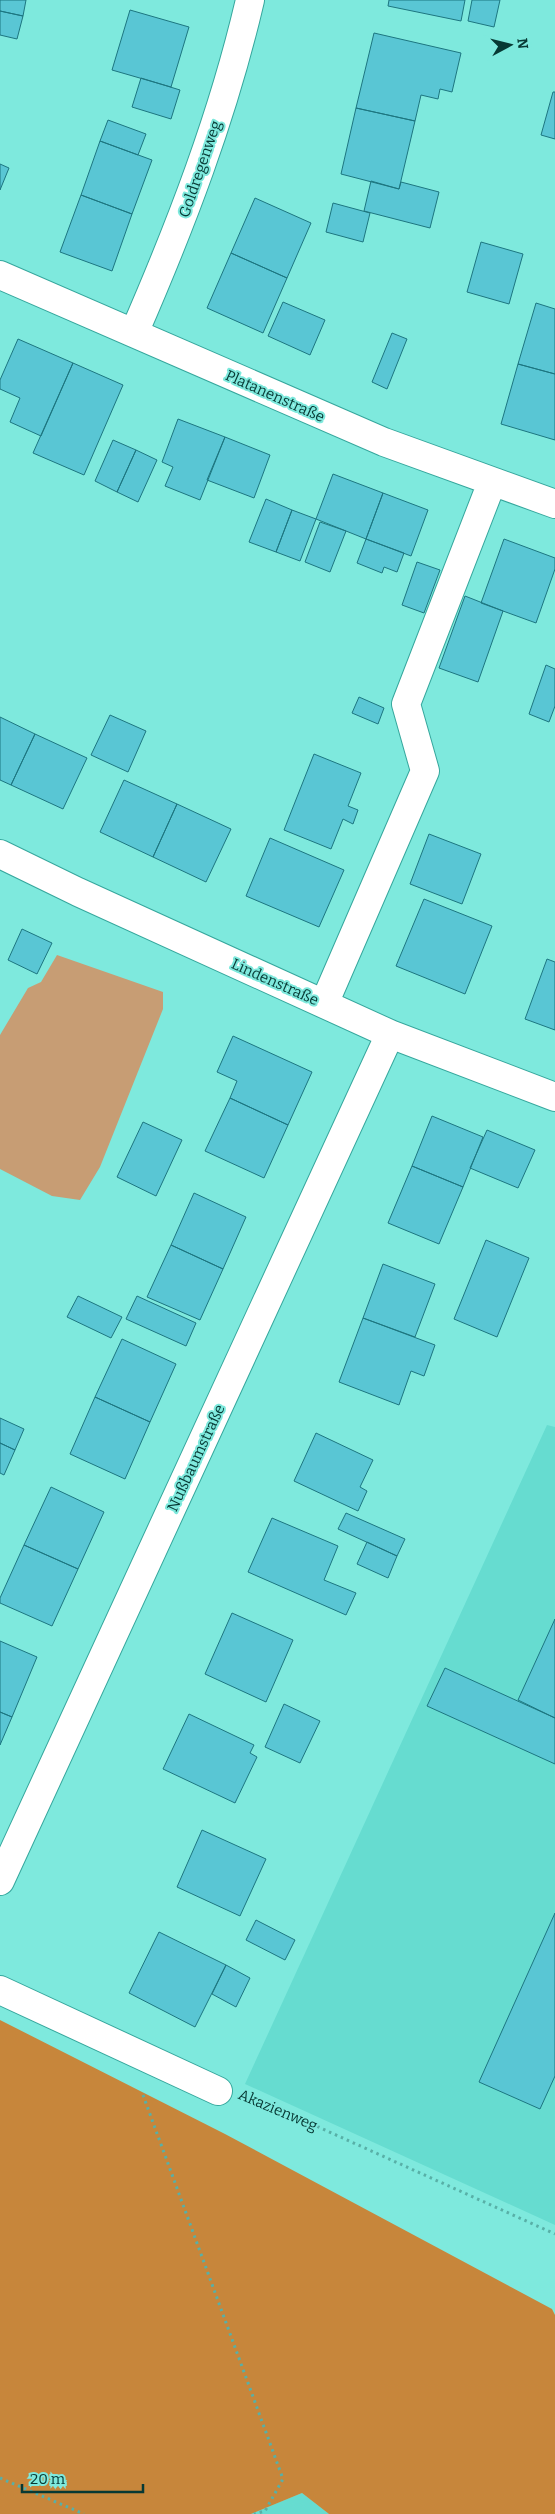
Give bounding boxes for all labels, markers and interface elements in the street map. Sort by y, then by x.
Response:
north arrow [485,20,535,70]
text: N [513,37,532,50]
street label: Goldregenweg [175,118,225,220]
street label: Platanenstraße [223,366,327,426]
street label: Lindenstraße [229,955,321,1009]
street label: Nußbaumstraße [163,1402,229,1514]
street label: Akazienweg [236,2085,320,2135]
scale bar [22,2462,144,2494]
text: 20 m [30,2470,66,2488]

